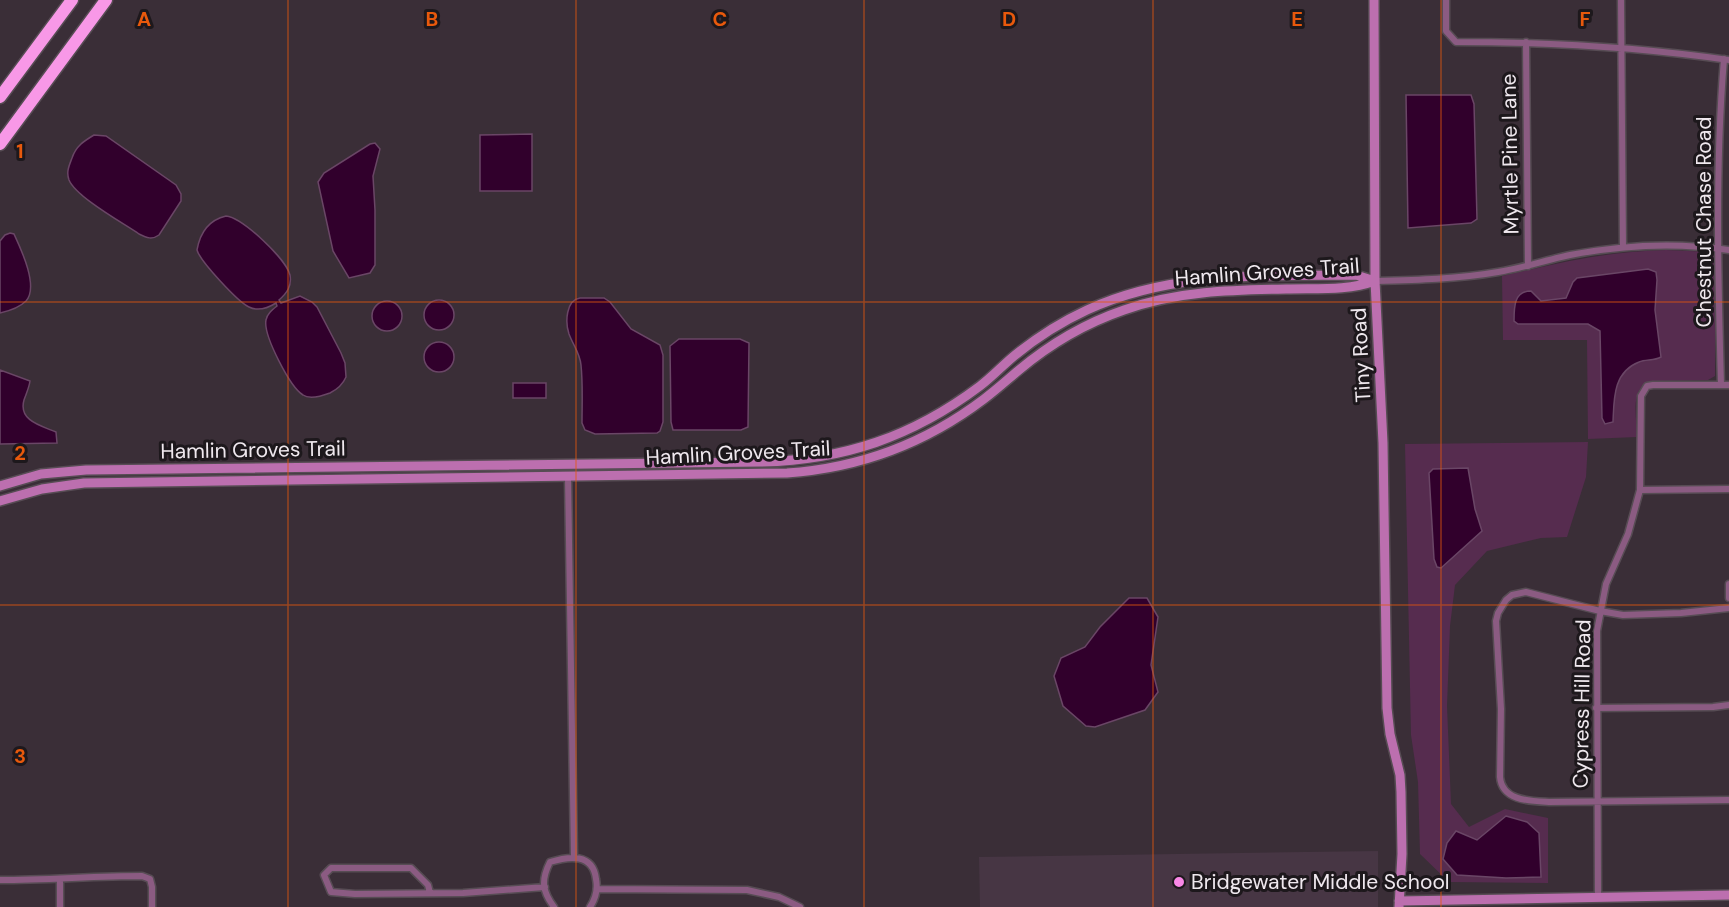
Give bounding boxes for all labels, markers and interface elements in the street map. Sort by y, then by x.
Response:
text: A [137,6,151,32]
text: B [426,6,438,32]
text: C [713,6,727,32]
text: D [1002,6,1016,32]
text: E [1291,6,1303,32]
text: F [1579,6,1591,32]
street label: Myrtle Pine Lane [1495,73,1525,235]
street label: Chestnut Chase Road [1690,117,1718,327]
text: 1 [16,138,24,164]
street label: Hamlin Groves Trail [1174,252,1360,292]
street label: Tiny Road [1345,307,1377,403]
street label: Hamlin Groves Trail [160,434,346,466]
street label: Hamlin Groves Trail [645,434,831,472]
text: 2 [14,440,26,466]
street label: Cypress Hill Road [1567,619,1597,789]
text: 3 [14,743,26,769]
place label: Bridgewater Middle School [1191,868,1450,896]
marker: Bridgewater Middle School [1172,875,1186,889]

